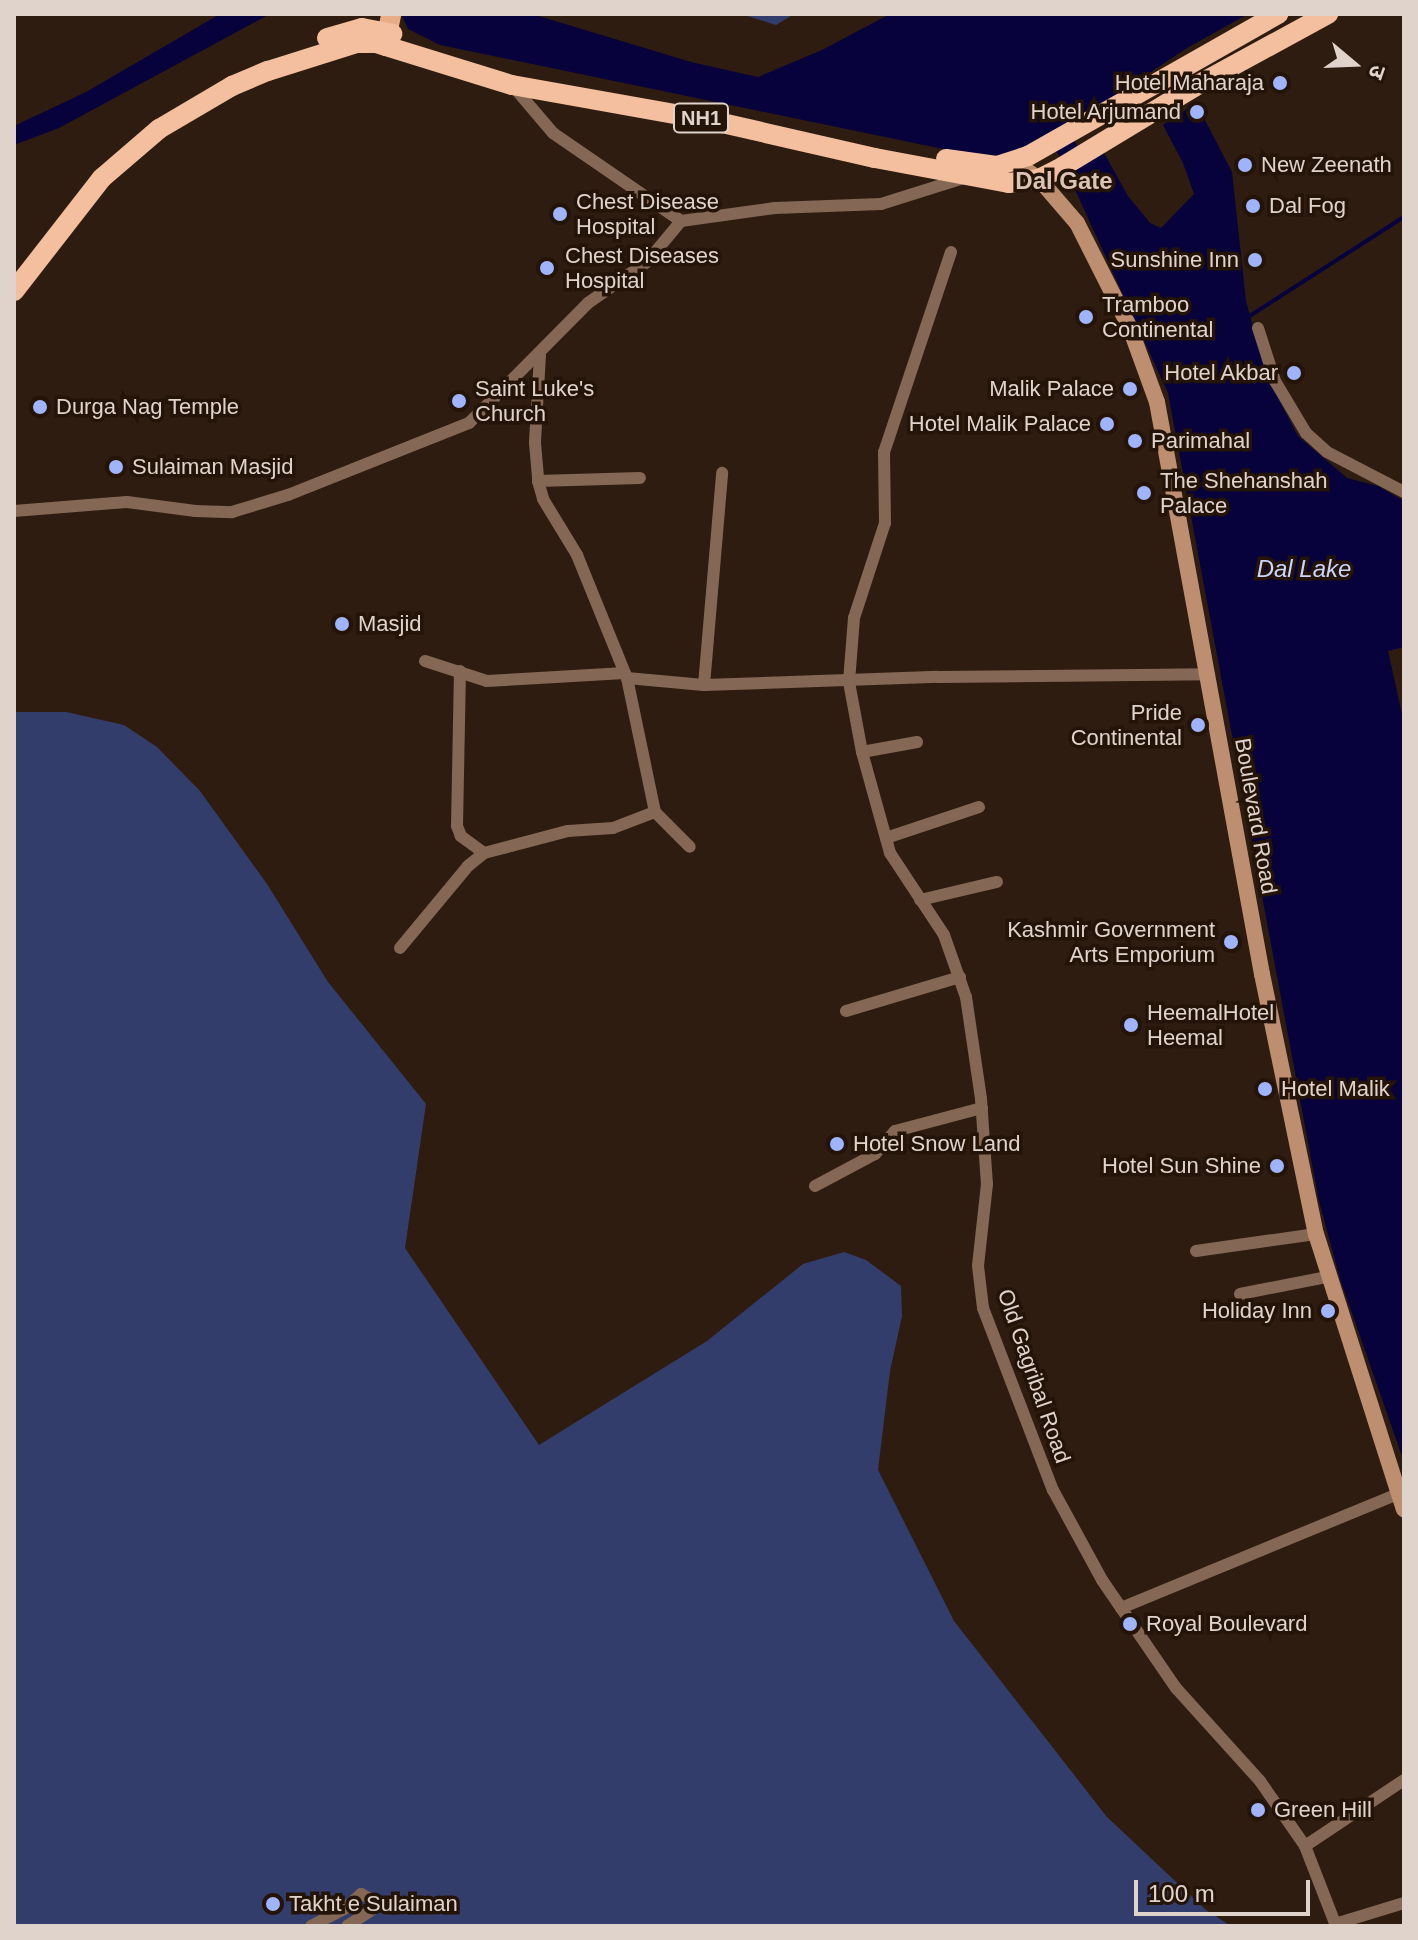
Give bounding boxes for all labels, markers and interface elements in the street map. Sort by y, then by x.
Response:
north arrow [1314,24,1394,104]
text: उ [1363,62,1391,82]
place label: Hotel Maharaja [1115,70,1264,96]
marker: Hotel Maharaja [1271,74,1289,92]
place label: Hotel Arjumand [1029,99,1181,125]
road number: NH1 [671,102,731,134]
marker: Hotel Arjumand [1188,103,1206,121]
place label: New Zeenath [1261,152,1392,178]
marker: New Zeenath [1236,156,1254,174]
district label: Dal Gate [1015,167,1113,195]
place label: Chest Disease Hospital [576,188,719,240]
place label: Dal Fog [1269,193,1346,219]
marker: Dal Fog [1244,197,1262,215]
marker: Chest Disease Hospital [551,205,569,223]
place label: Chest Diseases Hospital [565,242,719,294]
place label: Sunshine Inn [1111,247,1239,273]
marker: Sunshine Inn [1246,251,1264,269]
marker: Chest Diseases Hospital [536,257,558,279]
place label: Tramboo Continental [1102,291,1213,342]
marker: Tramboo Continental [1077,308,1095,326]
place label: Hotel Akbar [1163,360,1278,386]
marker: Hotel Akbar [1285,364,1303,382]
place label: Saint Luke's Church [475,375,594,426]
place label: Malik Palace [989,376,1114,402]
marker: Malik Palace [1121,380,1139,398]
marker: Saint Luke's Church [450,392,468,410]
place label: Durga Nag Temple [56,394,239,420]
marker: Durga Nag Temple [31,398,49,416]
place label: Hotel Malik Palace [909,411,1091,437]
marker: Hotel Malik Palace [1098,415,1116,433]
place label: Parimahal [1151,428,1250,454]
marker: Parimahal [1126,432,1144,450]
place label: Sulaiman Masjid [132,454,293,480]
marker: Sulaiman Masjid [107,458,125,476]
place label: The Shehanshah Palace [1160,467,1328,518]
marker: The Shehanshah Palace [1135,484,1153,502]
water label: Dal Lake [1257,555,1351,583]
place label: Masjid [358,611,422,637]
marker: Masjid [333,615,351,633]
place label: Pride Continental [1071,699,1182,750]
marker: Pride Continental [1189,716,1207,734]
street label: Boulevard Road [1229,736,1283,896]
place label: Kashmir Government Arts Emporium [1007,916,1215,968]
marker: Kashmir Government Arts Emporium [1222,933,1240,951]
place label: HeemalHotel Heemal [1147,999,1274,1050]
marker: HeemalHotel Heemal [1122,1016,1140,1034]
place label: Hotel Malik [1281,1076,1390,1102]
marker: Hotel Malik [1256,1080,1274,1098]
place label: Hotel Snow Land [853,1131,1021,1157]
marker: Hotel Snow Land [828,1135,846,1153]
place label: Hotel Sun Shine [1102,1153,1261,1179]
marker: Hotel Sun Shine [1268,1157,1286,1175]
street label: Old Gagribal Road [992,1286,1076,1466]
place label: Holiday Inn [1202,1298,1312,1324]
marker: Holiday Inn [1319,1302,1337,1320]
place label: Royal Boulevard [1146,1611,1307,1637]
marker: Royal Boulevard [1121,1615,1139,1633]
place label: Green Hill [1274,1797,1372,1823]
marker: Green Hill [1249,1801,1267,1819]
scale bar [1138,1864,1314,1914]
text: 100 m [1148,1880,1215,1907]
place label: Takht e Sulaiman [289,1891,458,1917]
marker: Takht e Sulaiman [264,1895,282,1913]

